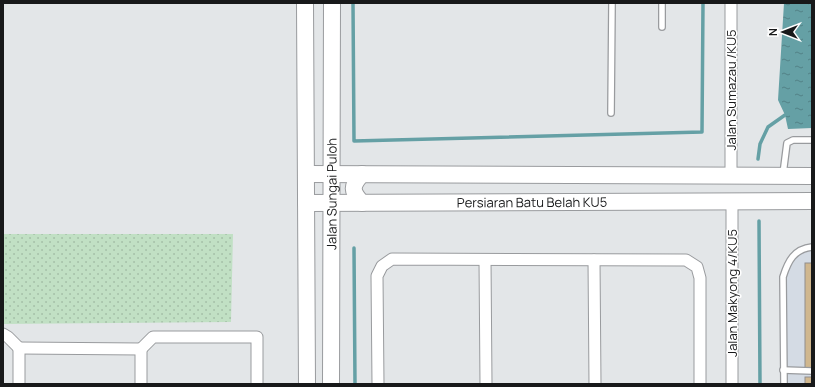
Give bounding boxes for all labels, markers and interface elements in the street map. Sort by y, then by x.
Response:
north arrow [763,12,803,52]
text: N [765,28,780,36]
street label: Jalan Sumazau /KU5 [722,29,740,151]
street label: Jalan Sungai Puloh [322,138,341,250]
street label: Persiaran Batu Belah KU5 [457,193,607,211]
street label: Jalan Makyong 4/KU5 [723,229,741,357]

